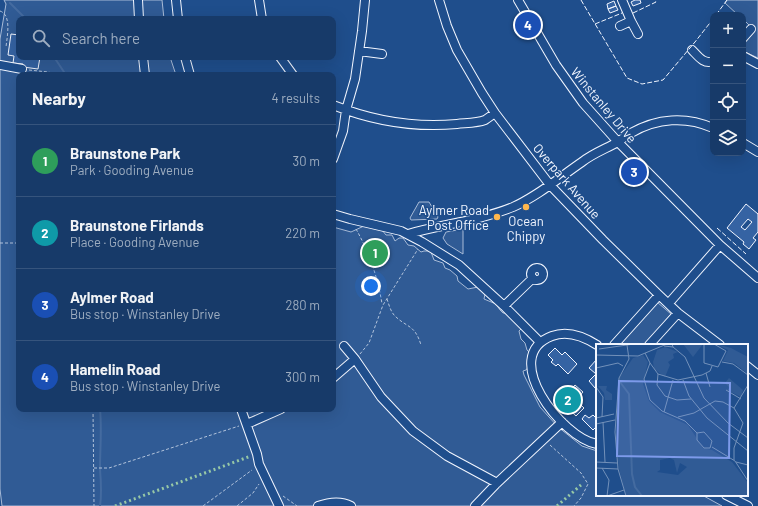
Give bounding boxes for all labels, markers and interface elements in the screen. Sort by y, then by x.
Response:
pin: 4 [515,10,541,40]
map controls [710,12,746,156]
button: + [710,12,746,48]
search box [16,16,336,60]
icon: search [30,27,52,49]
text: Search here [62,29,140,47]
button: − [710,48,746,84]
street label: Winstanley Drive [568,64,640,146]
button: locate [710,84,746,120]
text: Nearby [32,88,86,108]
text: 4 results [272,90,320,106]
button: layers [710,120,746,156]
street label: Overpark Avenue [530,140,604,222]
text: Braunstone Park [70,144,181,162]
text: 1 [43,153,47,169]
text: 30 m [293,153,320,169]
pin: 3 [621,157,647,187]
text: Park · Gooding Avenue [70,162,194,178]
place label: Aylmer Road Post Office [419,202,489,233]
marker: Ocean Chippy [521,202,531,212]
marker: Aylmer Road Post Office [492,212,502,222]
place label: Ocean Chippy [507,213,545,244]
text: Braunstone Firlands [70,216,204,234]
text: 2 [41,225,49,241]
text: 220 m [285,225,320,241]
text: Place · Gooding Avenue [70,234,199,250]
pin: 1 [362,238,388,268]
your location [361,276,381,296]
text: Aylmer Road [70,288,154,306]
text: 3 [41,297,49,313]
text: 280 m [286,297,320,313]
text: Bus stop · Winstanley Drive [70,306,220,322]
inset map [596,344,748,496]
text: Hamelin Road [70,360,161,378]
text: 4 [41,369,49,385]
text: 300 m [285,369,320,385]
text: Bus stop · Winstanley Drive [70,378,220,394]
pin: 2 [555,385,581,415]

